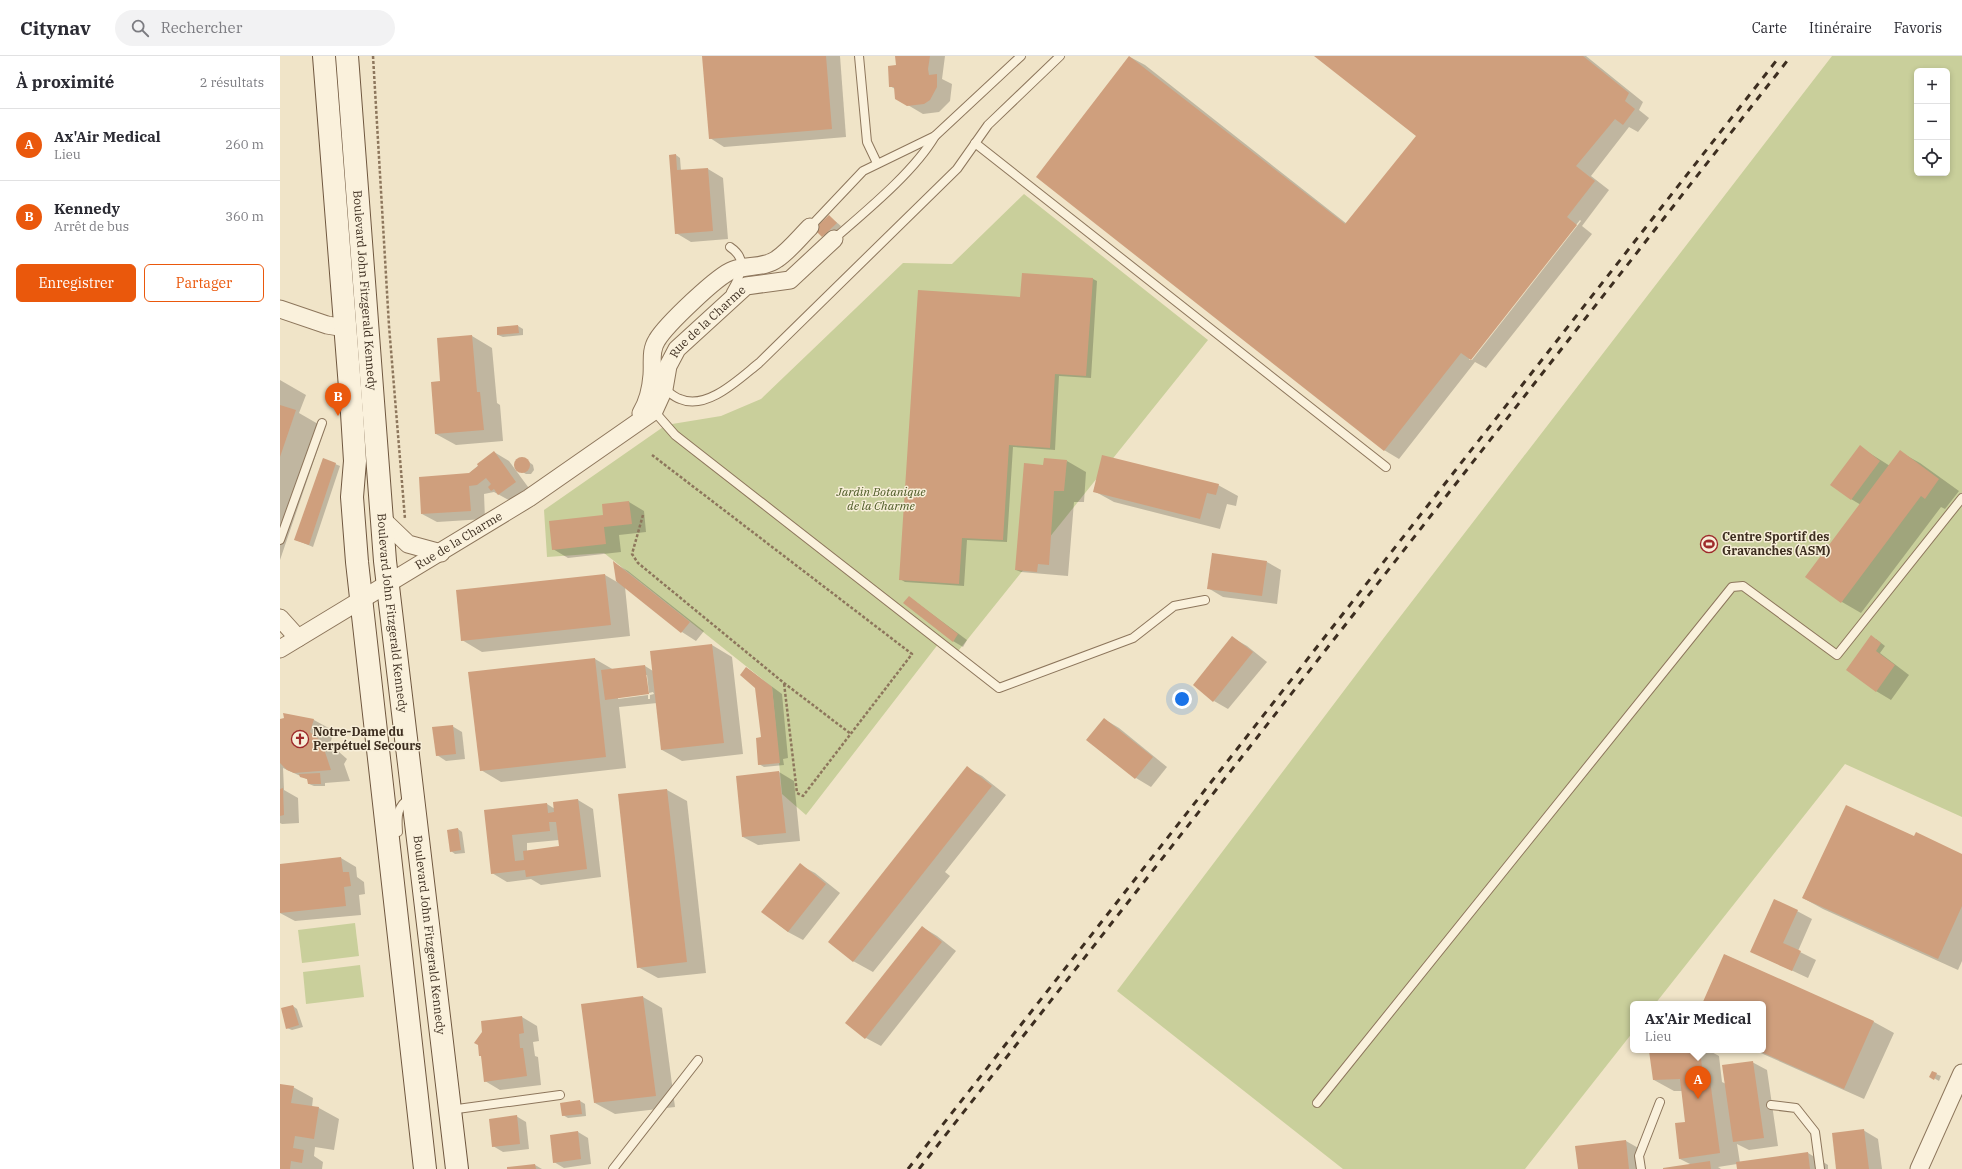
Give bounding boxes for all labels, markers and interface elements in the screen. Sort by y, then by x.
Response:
search box [115,10,395,46]
text: Citynav [20,16,91,40]
icon: search [129,17,151,39]
text: Rechercher [161,18,242,37]
text: Carte [1752,19,1787,37]
text: Itinéraire [1809,19,1872,37]
text: Favoris [1894,19,1942,37]
map controls [1914,68,1950,176]
button: + [1914,68,1950,104]
text: À proximité [16,71,114,93]
text: 2 résultats [200,74,264,91]
button: − [1914,104,1950,140]
text: Ax'Air Medical [54,127,161,146]
text: A [24,136,34,153]
text: 260 m [225,136,264,153]
button: locate [1914,140,1950,176]
text: Lieu [54,146,81,163]
street label: Boulevard John Fitzgerald Kennedy [350,190,380,392]
text: Kennedy [54,199,120,218]
text: B [24,208,34,225]
text: 360 m [225,208,264,225]
text: Arrêt de bus [54,218,129,235]
button: Enregistrer [16,264,136,302]
button: Partager [144,264,264,302]
street label: Rue de la Charme [666,282,748,360]
pin: B [325,383,351,416]
park label: Jardin Botanique de la Charme [835,484,926,513]
street label: Rue de la Charme [412,508,505,572]
street label: Boulevard John Fitzgerald Kennedy [374,513,411,714]
place label: Centre Sportif des Gravanches (ASM) [1722,529,1830,558]
sports icon: Centre Sportif des Gravanches (ASM) [1699,534,1719,554]
your location [1172,689,1192,709]
place label: Notre-Dame du Perpétuel Secours [313,724,421,753]
church icon: Notre-Dame du Perpétuel Secours [290,729,310,749]
street label: Boulevard John Fitzgerald Kennedy [411,834,449,1036]
popup [1630,1001,1766,1053]
text: Ax'Air Medical [1645,1009,1751,1028]
text: Lieu [1645,1028,1672,1045]
pin: A [1685,1066,1711,1099]

